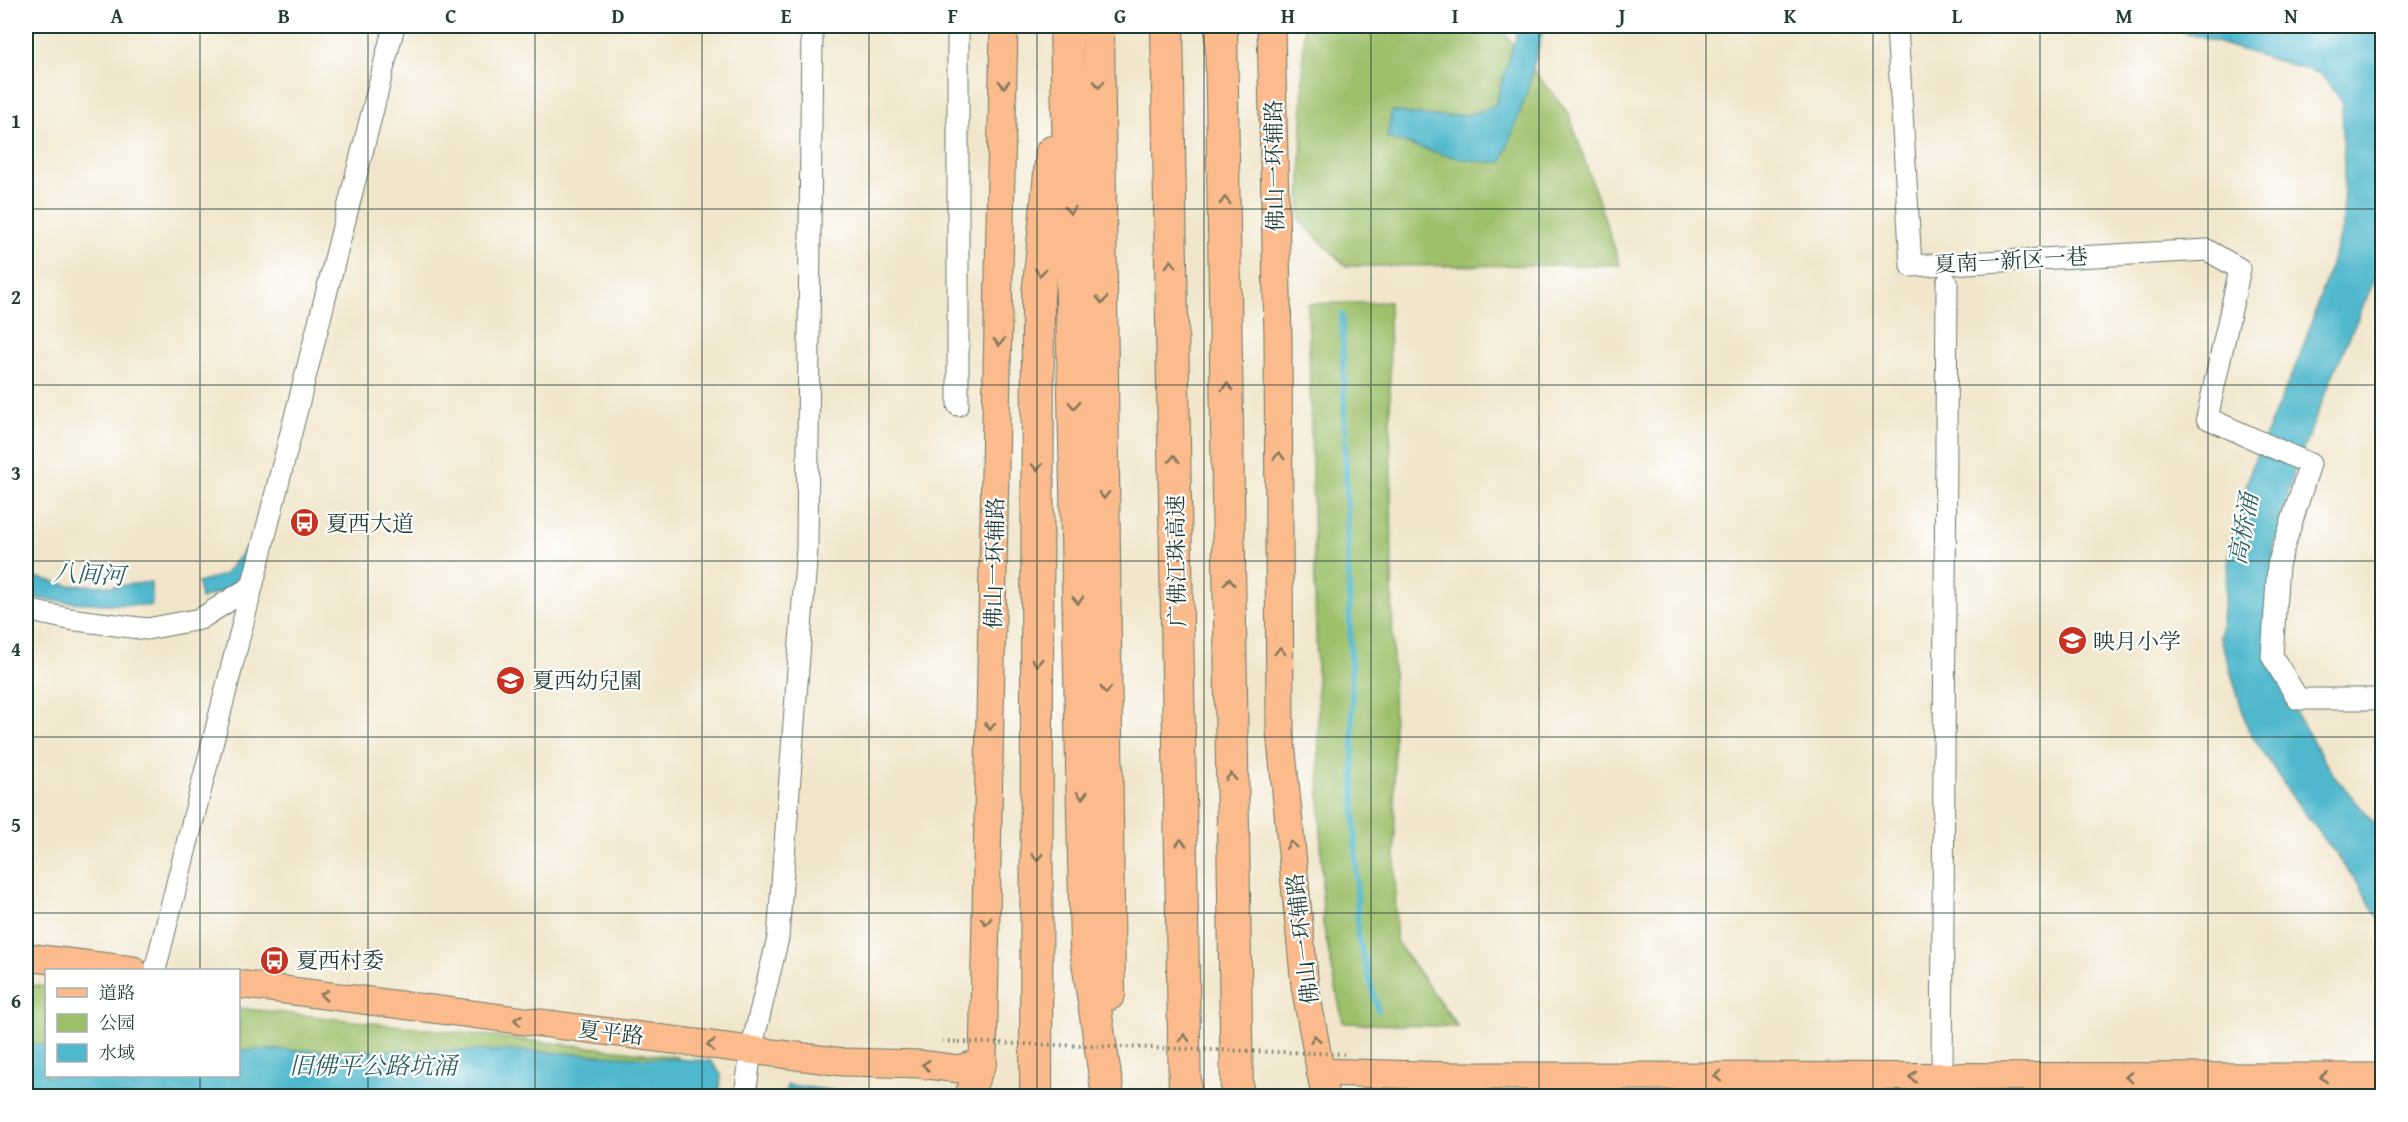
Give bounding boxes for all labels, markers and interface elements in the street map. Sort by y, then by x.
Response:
text: A [111,1,124,30]
text: B [278,1,290,30]
text: C [445,1,457,30]
text: D [611,1,625,30]
text: E [781,1,792,30]
text: F [948,1,958,30]
text: G [1114,1,1126,30]
text: H [1281,1,1295,30]
text: I [1452,1,1458,30]
text: J [1616,1,1626,30]
text: K [1784,1,1797,30]
text: L [1952,1,1963,30]
text: M [2115,1,2133,30]
text: N [2284,1,2298,30]
one-way arrow [998,79,1010,88]
one-way arrow [1093,79,1105,88]
street label: 佛山一环辅路 [1257,100,1291,232]
text: 1 [11,106,21,135]
one-way arrow [1219,197,1231,206]
one-way arrow [1064,205,1076,214]
street label: 夏南一新区一巷 [1933,240,2089,280]
one-way arrow [1165,260,1177,269]
one-way arrow [1034,267,1047,276]
text: 2 [11,282,21,311]
one-way arrow [1096,295,1108,304]
one-way arrow [992,337,1005,346]
one-way arrow [1221,383,1233,392]
one-way arrow [1068,400,1080,409]
one-way arrow [1272,451,1285,460]
one-way arrow [1168,455,1181,464]
text: 3 [11,458,21,487]
one-way arrow [1031,462,1043,471]
water label: 高桥涌 [2220,488,2267,567]
one-way arrow [1098,490,1110,499]
street label: 广佛江珠高速 [1159,495,1193,627]
street label: 佛山一环辅路 [977,497,1011,629]
bus stop icon: 夏西大道 [289,507,321,539]
place label: 夏西大道 [326,507,414,539]
water label: 八间河 [52,555,130,594]
one-way arrow [1223,578,1235,587]
one-way arrow [1072,595,1084,604]
school or university icon: 映月小学 [2056,625,2088,657]
place label: 映月小学 [2093,625,2181,657]
text: 4 [11,634,21,663]
one-way arrow [1274,646,1286,655]
one-way arrow [1031,657,1043,666]
school or university icon: 夏西幼兒園 [495,664,527,696]
place label: 夏西幼兒園 [532,664,642,696]
one-way arrow [1100,685,1112,694]
one-way arrow [984,721,997,730]
one-way arrow [1225,773,1237,782]
one-way arrow [1076,790,1089,799]
text: 5 [11,810,21,839]
one-way arrow [1174,839,1187,848]
one-way arrow [1286,841,1298,850]
one-way arrow [1031,852,1043,861]
street label: 佛山一环辅路 [1278,872,1326,1006]
one-way arrow [980,916,992,925]
bus stop icon: 夏西村委 [259,944,291,976]
place label: 夏西村委 [296,944,384,976]
legend [45,969,240,1077]
text: 道路 [99,979,135,1006]
text: 6 [11,986,21,1015]
one-way arrow [320,989,329,1002]
text: 公园 [99,1009,135,1036]
street label: 夏平路 [576,1012,646,1052]
one-way arrow [513,1014,522,1027]
one-way arrow [1178,1034,1190,1043]
one-way arrow [1309,1034,1322,1044]
text: 水域 [99,1039,135,1066]
one-way arrow [706,1039,716,1051]
water label: 旧佛平公路坑涌 [289,1048,460,1083]
one-way arrow [921,1059,930,1072]
one-way arrow [1714,1070,1723,1082]
one-way arrow [1909,1071,1918,1083]
one-way arrow [2125,1071,2134,1083]
one-way arrow [2320,1071,2329,1083]

